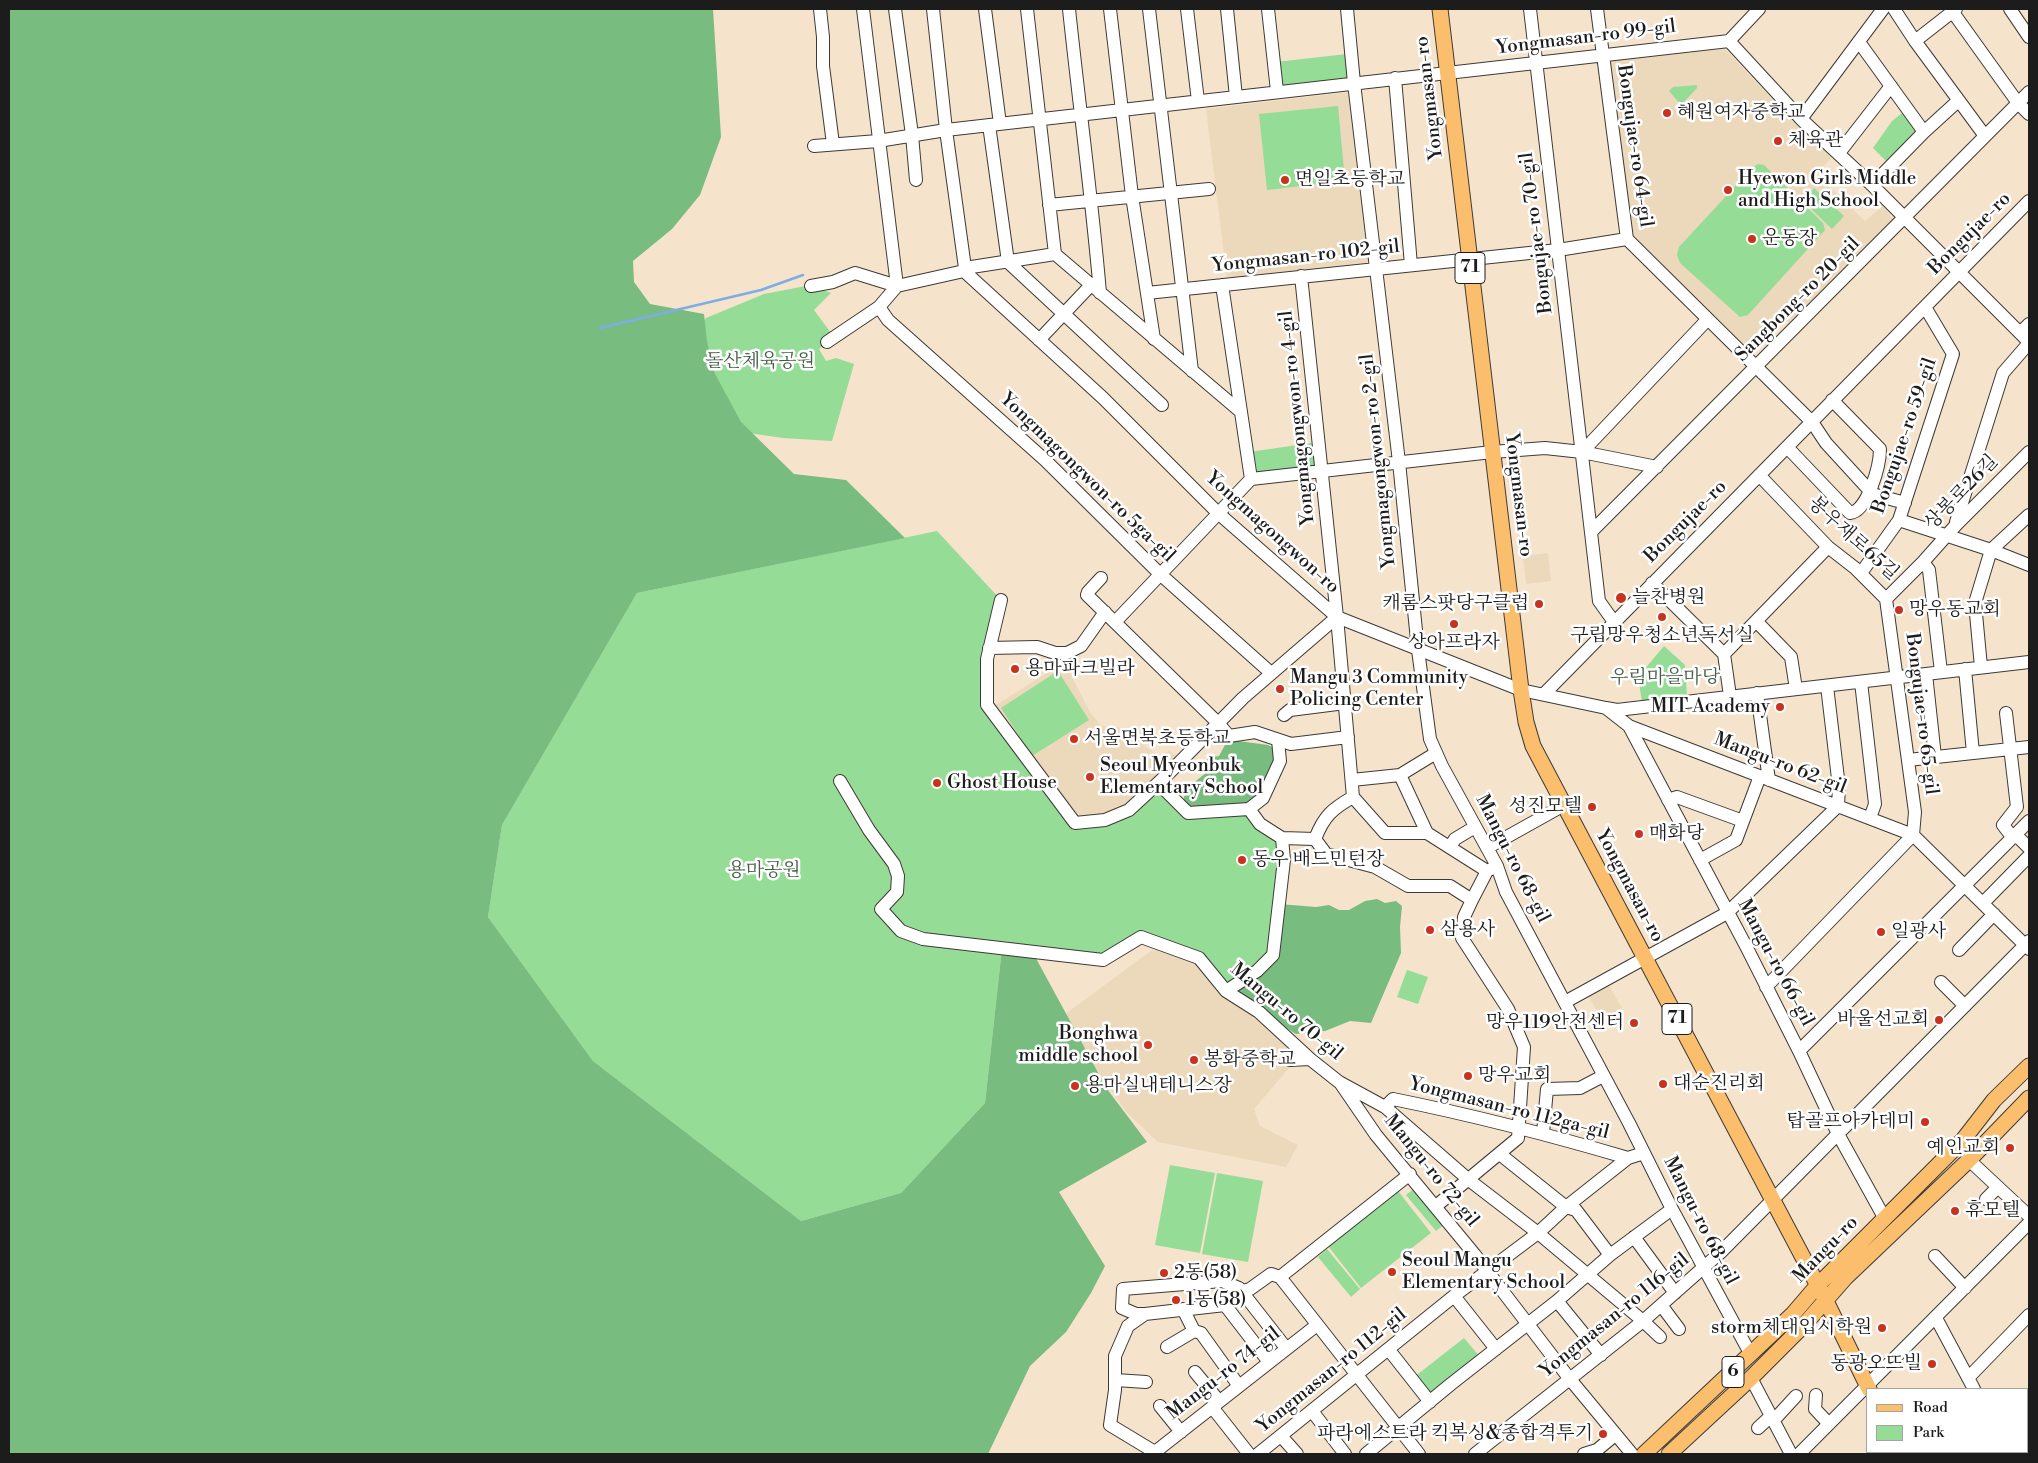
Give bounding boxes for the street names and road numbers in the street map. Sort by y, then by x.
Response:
street label: Yongmasan-ro 99-gil [1495,16,1677,60]
street label: Yongmasan-ro [1411,35,1449,161]
street label: Bongujae-ro 64-gil [1611,63,1657,229]
street label: Bongujae-ro 70-gil [1516,151,1558,315]
street label: Bongujae-ro [1924,188,2016,280]
street label: Sangbong-ro 20-gil [1731,233,1865,367]
street label: Yongmasan-ro 102-gil [1211,236,1401,278]
road number: 71 [1455,252,1485,284]
street label: Yongmagongwon-ro 4-gil [1275,309,1321,527]
street label: Yongmagongwon-ro 2-gil [1356,352,1402,570]
street label: Bongujae-ro 59-gil [1868,355,1942,517]
street label: Yongmagongwon-ro 5ga-gil [995,388,1179,568]
street label: Yongmasan-ro [1499,432,1537,558]
street label: 상봉로26길 [1921,451,2003,535]
street label: Yongmagongwon-ro [1201,467,1343,599]
street label: Bongujae-ro [1640,476,1732,568]
street label: 봉우재로65길 [1803,492,1903,586]
street label: Bongujae-ro 65-gil [1900,632,1942,796]
street label: Mangu-ro 62-gil [1711,728,1849,800]
street label: Mangu-ro 68-gil [1470,791,1554,927]
street label: Yongmasan-ro [1590,826,1668,946]
street label: Mangu-ro 66-gil [1732,896,1818,1030]
street label: Mangu-ro 70-gil [1225,958,1347,1066]
road number: 71 [1662,1004,1692,1034]
street label: Yongmasan-ro 112ga-gil [1407,1073,1611,1145]
street label: Mangu-ro 72-gil [1379,1110,1483,1232]
street label: Mangu-ro 68-gil [1658,1153,1742,1289]
street label: Mangu-ro [1788,1212,1864,1288]
street label: Yongmasan-ro 116-gil [1536,1249,1694,1383]
street label: Yongmasan-ro 112-gil [1253,1304,1411,1438]
street label: Mangu-ro 74-gil [1163,1323,1285,1425]
road number: 6 [1722,1356,1744,1388]

